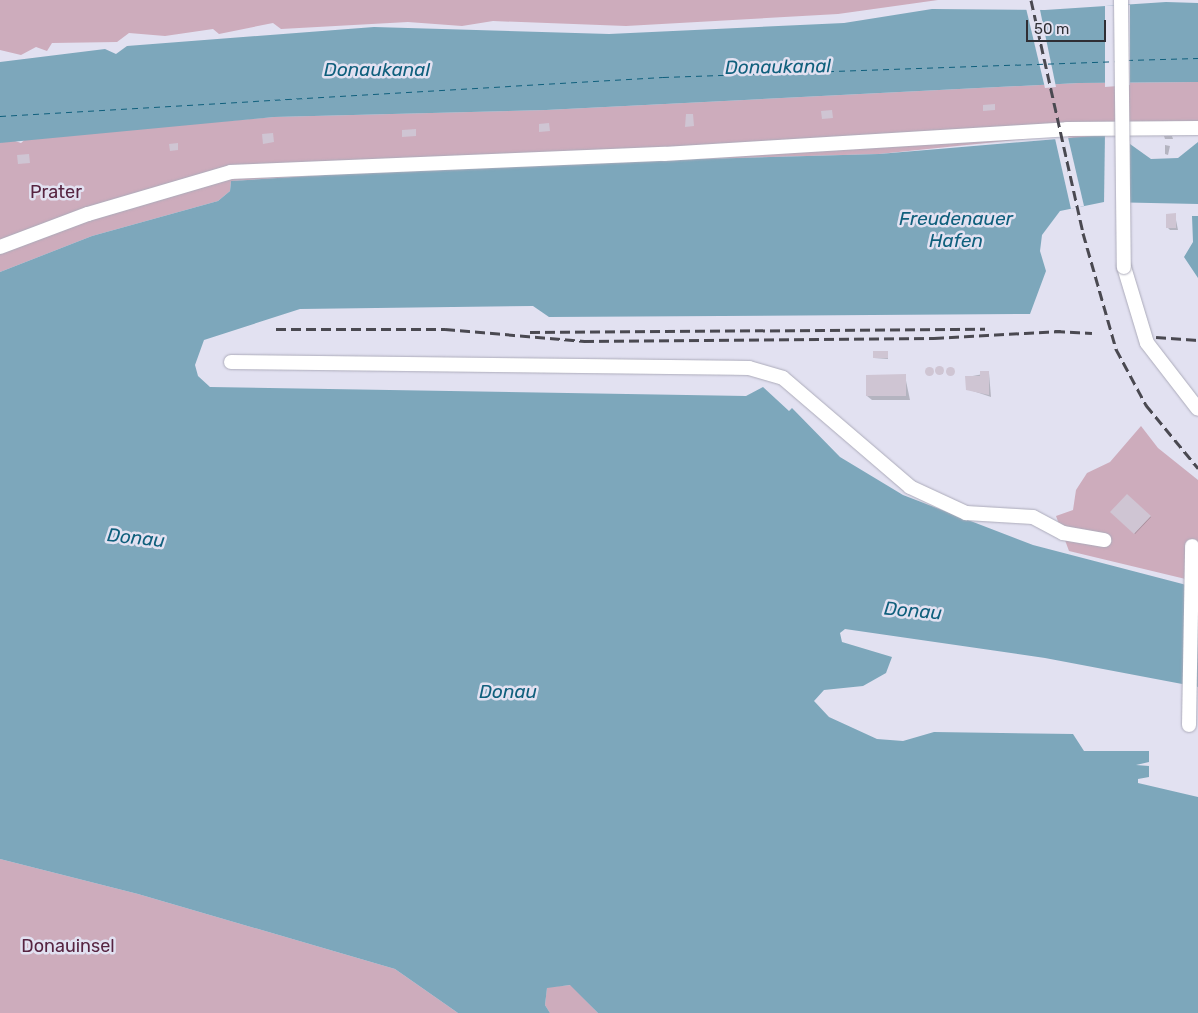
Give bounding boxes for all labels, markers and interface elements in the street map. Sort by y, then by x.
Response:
scale bar [1028,10,1108,42]
text: 50 m [1034,20,1069,38]
water label: Donaukanal [725,55,831,79]
water label: Donaukanal [324,59,430,81]
park label: Prater [30,181,82,203]
water label: Freudenauer Hafen [899,208,1013,252]
water label: Donau [106,524,166,552]
water label: Donau [883,597,943,625]
water label: Donau [479,681,537,703]
park label: Donauinsel [21,935,115,957]

